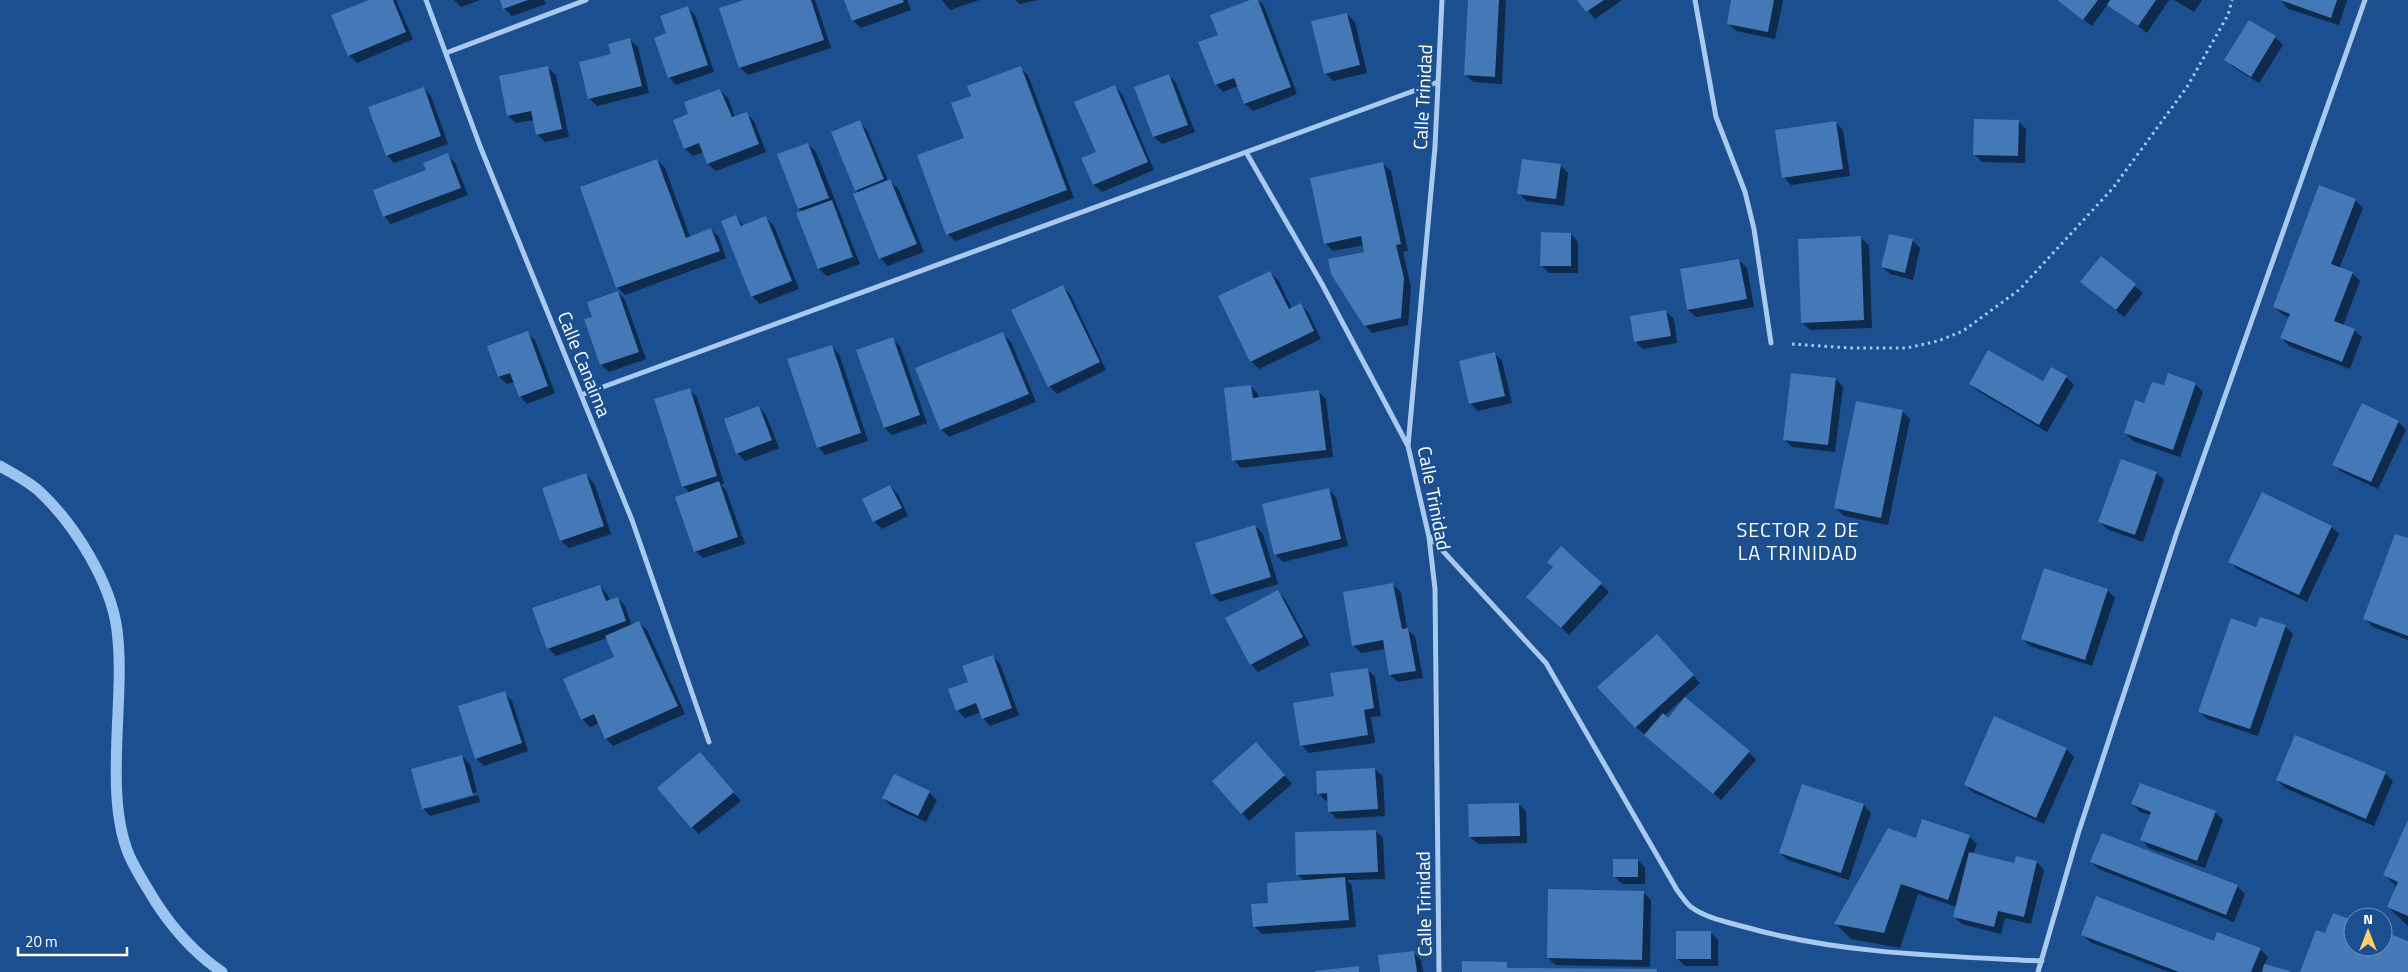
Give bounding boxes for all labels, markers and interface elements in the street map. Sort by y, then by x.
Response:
street label: Calle Trinidad [1405,44,1439,150]
street label: Calle Canaima [551,307,620,422]
street label: Calle Trinidad [1411,443,1459,553]
district label: SECTOR 2 DE LA TRINIDAD [1736,514,1860,568]
street label: Calle Trinidad [1408,851,1438,957]
north arrow [2343,907,2393,957]
text: N [2363,908,2373,929]
scale bar [18,924,126,956]
text: 20 m [25,930,58,953]

